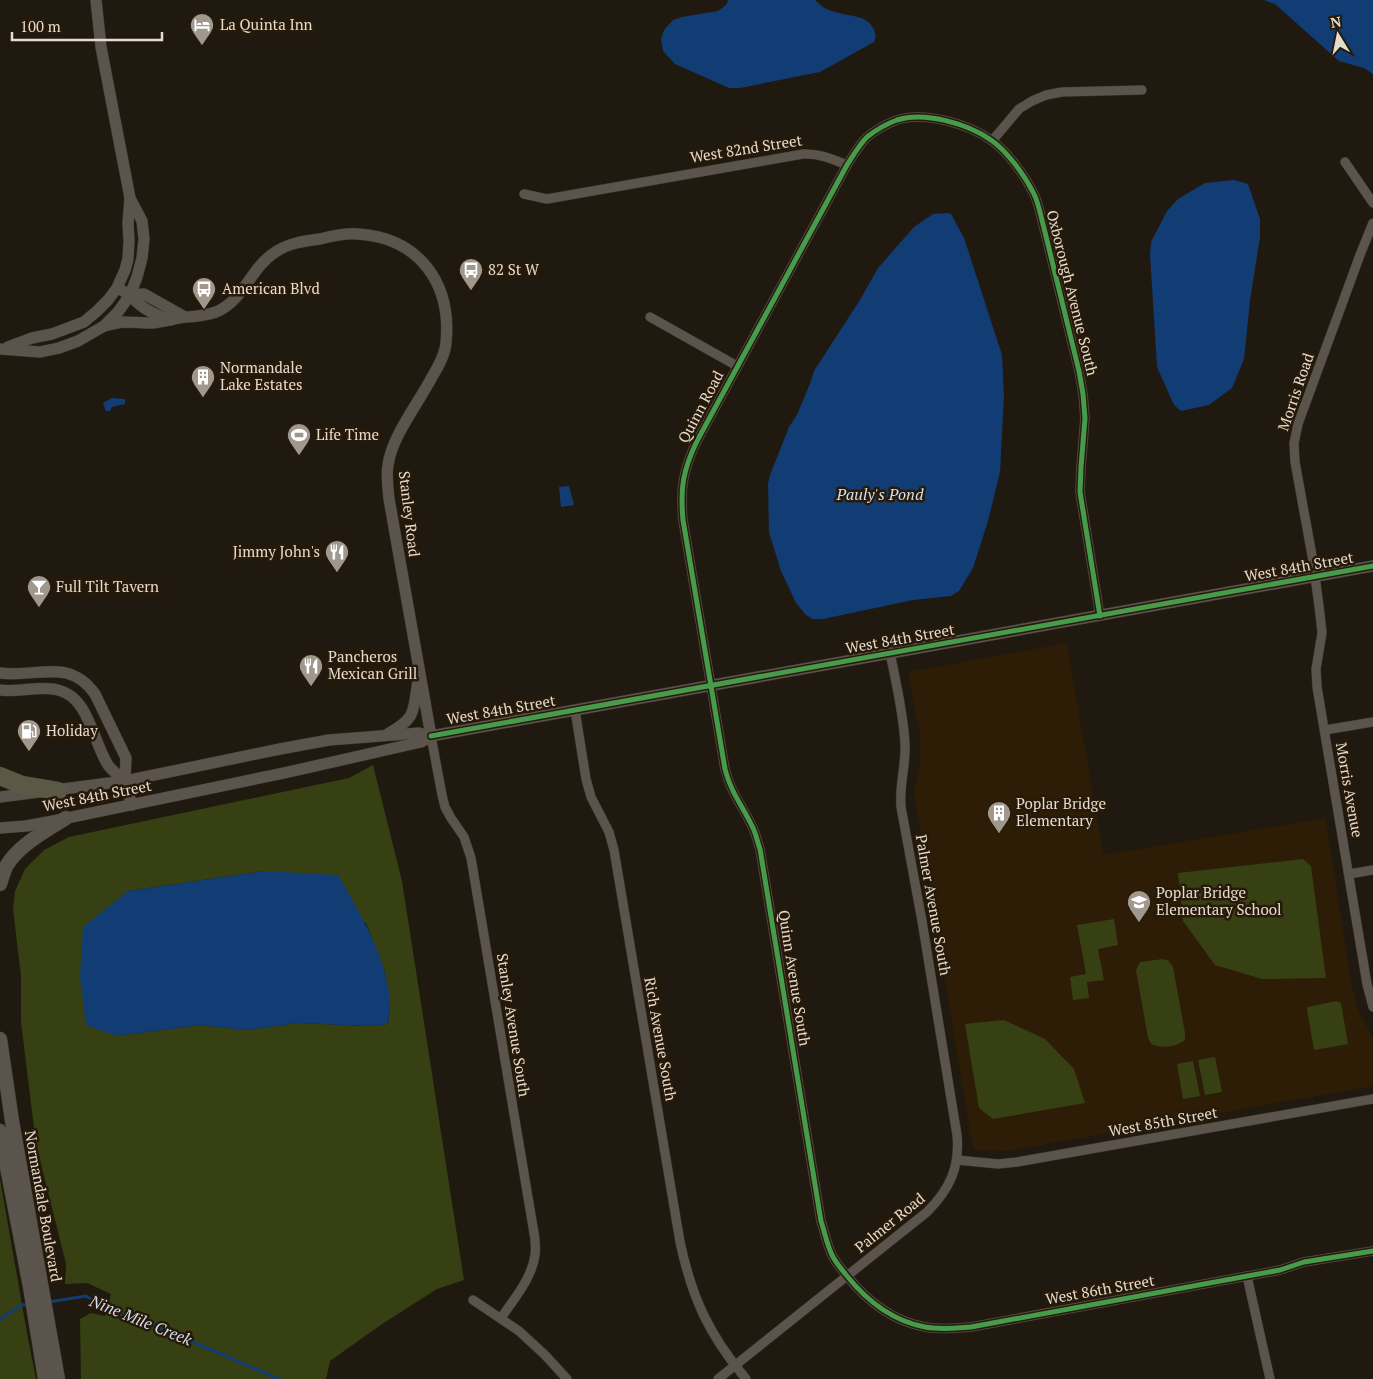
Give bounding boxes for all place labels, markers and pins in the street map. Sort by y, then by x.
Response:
hotel icon: La Quinta Inn [189,12,215,46]
place label: La Quinta Inn [220,14,313,34]
bus stop icon: 82 St W [458,257,484,291]
place label: 82 St W [488,259,540,279]
bus stop icon: American Blvd [191,276,217,310]
place label: American Blvd [222,278,320,298]
place label: Normandale Lake Estates [220,357,303,394]
building icon: Normandale Lake Estates [190,364,216,398]
sports icon: Life Time [286,422,312,456]
place label: Life Time [316,424,379,444]
restaurant icon: Jimmy John's [324,539,350,573]
place label: Jimmy John's [233,541,320,561]
bar icon: Full Tilt Tavern [26,574,52,608]
place label: Full Tilt Tavern [56,576,159,596]
place label: Pancheros Mexican Grill [328,646,417,683]
restaurant icon: Pancheros Mexican Grill [298,653,324,687]
fuel station icon: Holiday [16,718,42,752]
place label: Holiday [46,720,98,740]
place label: Poplar Bridge Elementary [1016,793,1106,830]
building icon: Poplar Bridge Elementary [986,800,1012,834]
place label: Poplar Bridge Elementary School [1156,882,1282,919]
school or university icon: Poplar Bridge Elementary School [1126,889,1152,923]

